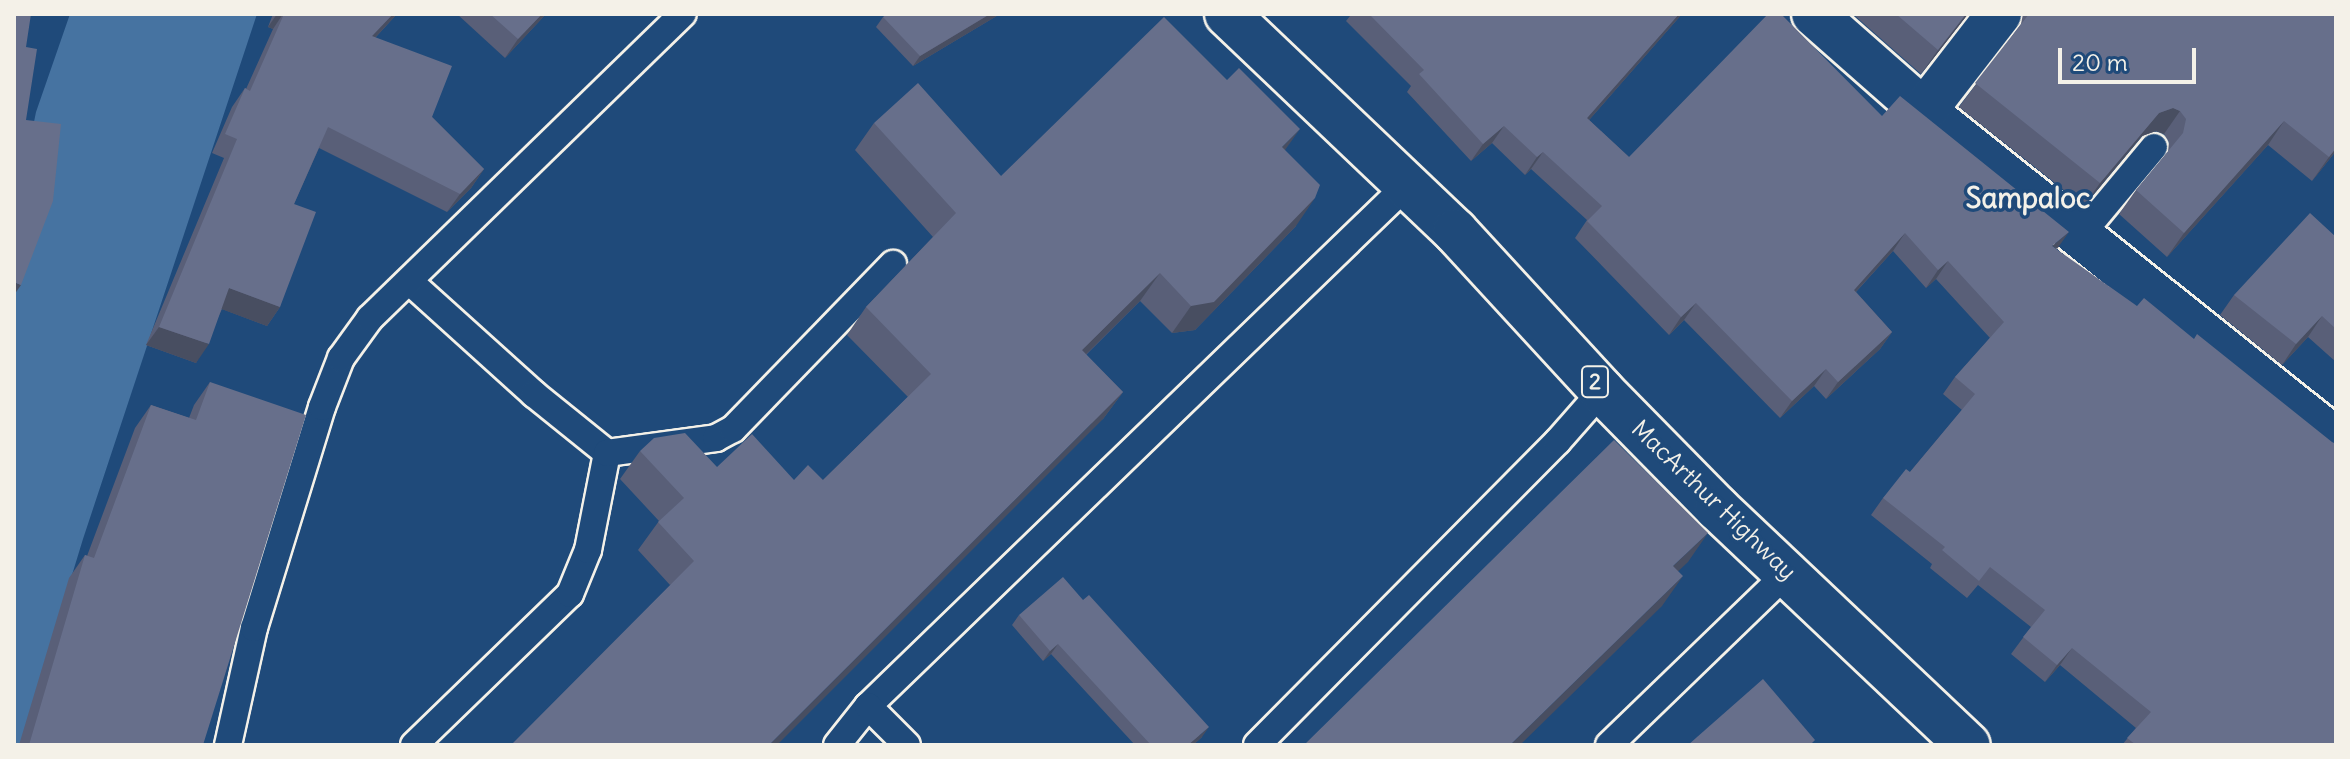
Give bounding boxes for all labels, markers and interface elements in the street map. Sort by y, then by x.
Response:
scale bar [2062,32,2200,82]
text: 20 m [2072,47,2128,77]
district label: Sampaloc [1966,181,2090,215]
road number: 2 [1579,364,1611,400]
street label: MacArthur Highway [1626,414,1802,586]

